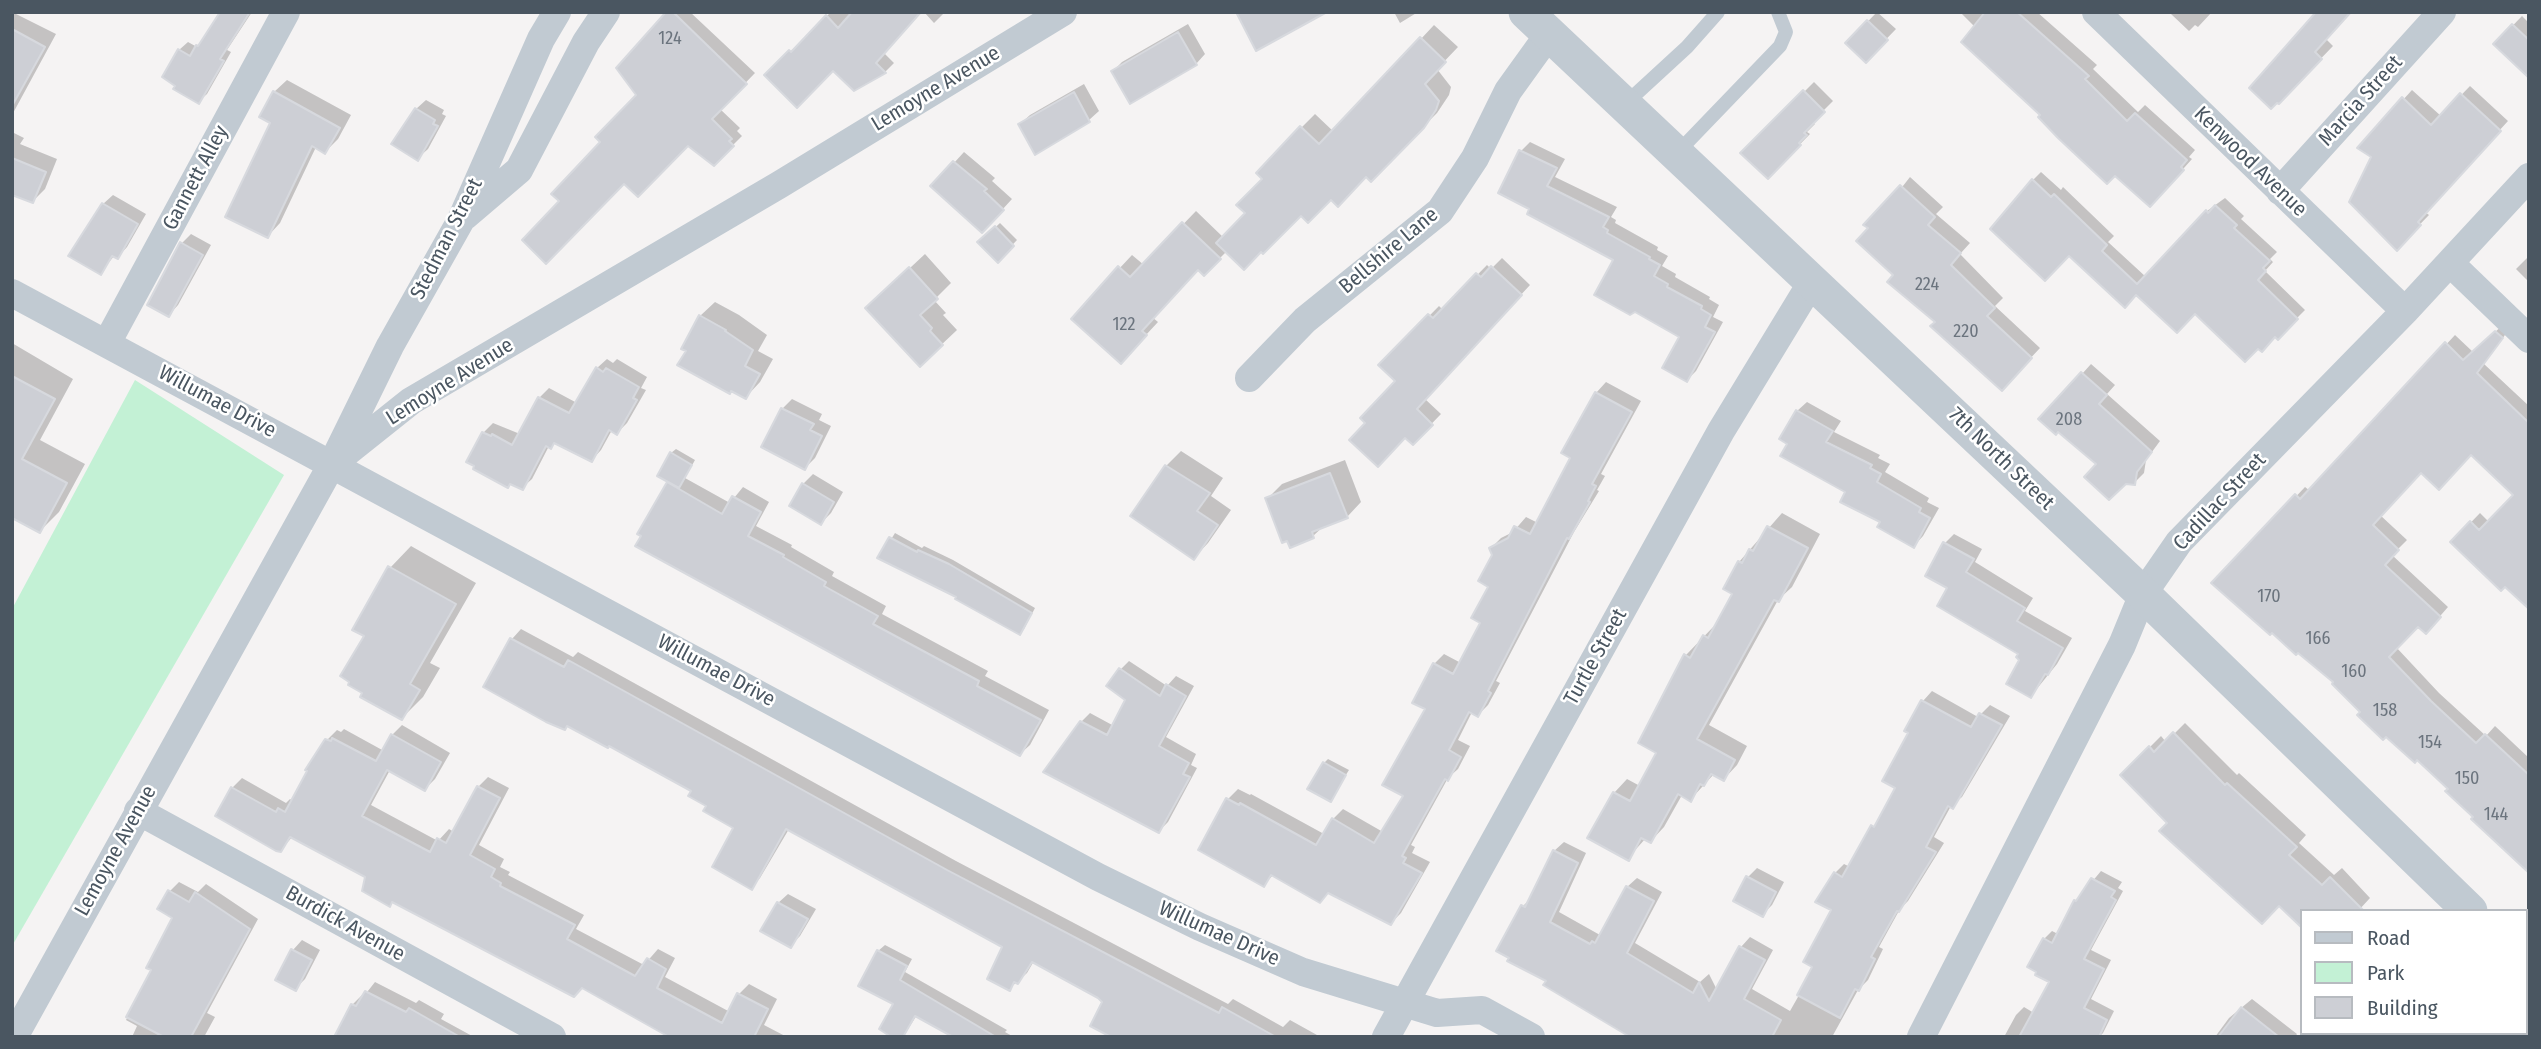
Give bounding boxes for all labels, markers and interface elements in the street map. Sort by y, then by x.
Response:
house number: 124 [658,28,682,50]
street label: Lemoyne Avenue [867,41,1005,137]
street label: Marcia Street [2314,51,2408,151]
street label: Kenwood Avenue [2188,102,2312,222]
street label: Gannett Alley [158,121,234,235]
street label: Stedman Street [406,174,488,304]
street label: Bellshire Lane [1334,202,1444,300]
house number: 224 [1915,274,1939,296]
house number: 122 [1113,314,1135,336]
house number: 220 [1953,321,1979,343]
street label: Lemoyne Avenue [382,333,518,431]
street label: Willumae Drive [154,361,280,443]
street label: 7th North Street [1943,402,2059,516]
house number: 208 [2056,409,2082,431]
street label: Cadillac Street [2168,448,2272,556]
house number: 170 [2257,586,2281,608]
street label: Turtle Street [1559,604,1633,710]
house number: 166 [2306,628,2330,650]
street label: Willumae Drive [653,630,779,712]
house number: 160 [2341,661,2367,683]
house number: 158 [2373,700,2397,722]
house number: 154 [2418,732,2442,754]
house number: 150 [2455,768,2479,790]
street label: Lemoyne Avenue [70,781,162,921]
house number: 144 [2484,804,2508,826]
street label: Burdick Avenue [281,881,409,967]
street label: Willumae Drive [1155,896,1283,972]
legend [2300,909,2527,1035]
text: Road [2367,925,2411,951]
text: Park [2367,960,2404,986]
text: Building [2367,995,2438,1021]

